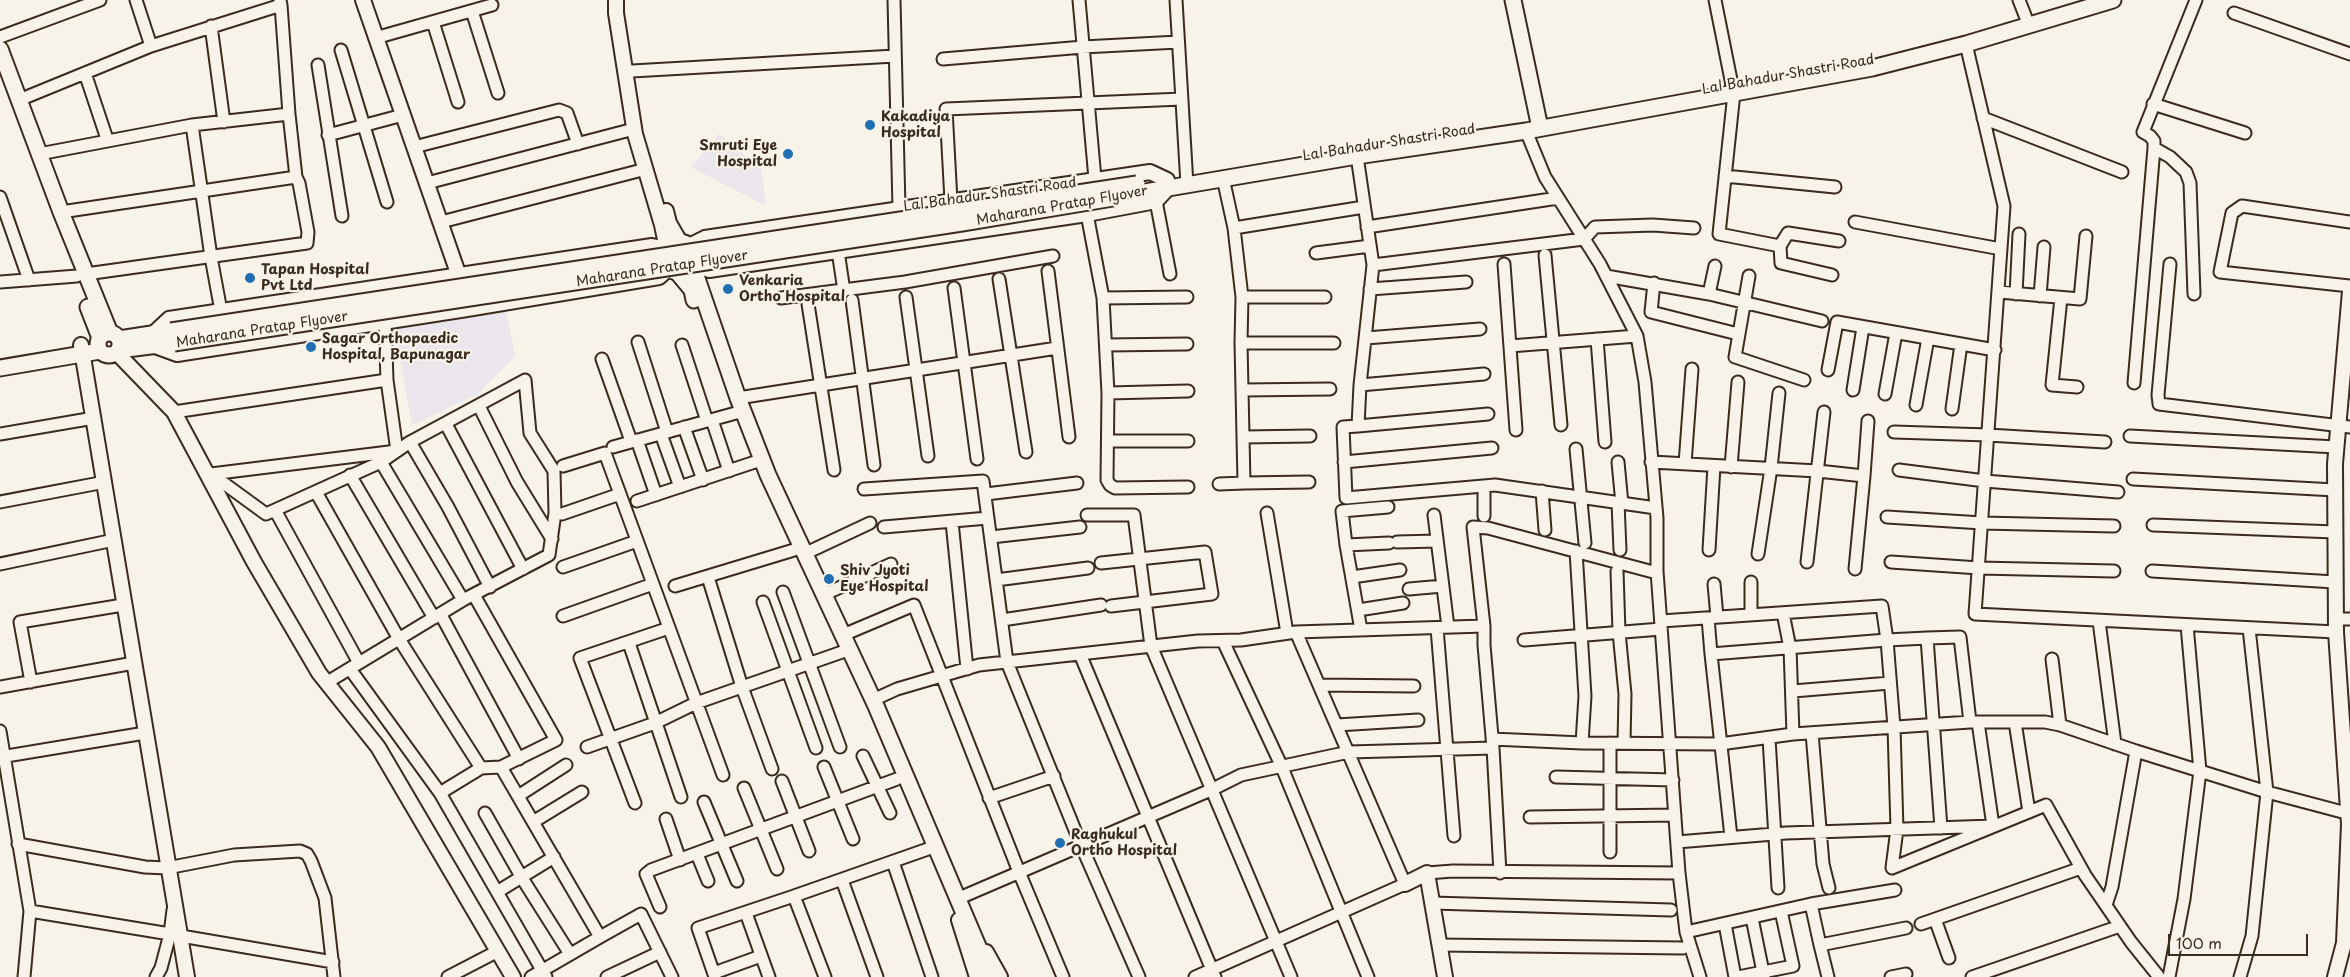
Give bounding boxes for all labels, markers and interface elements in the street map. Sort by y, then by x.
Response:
street label: Lal Bahadur Shastri Road [1701,52,1875,98]
place label: Kakadiya Hospital [881,109,950,142]
marker: Kakadiya Hospital [863,118,877,132]
street label: Lal Bahadur Shastri Road [1301,121,1477,165]
place label: Smruti Eye Hospital [699,138,777,170]
marker: Smruti Eye Hospital [781,147,795,161]
street label: Lal Bahadur Shastri Road [902,175,1078,215]
street label: Maharana Pratap Flyover [975,183,1149,229]
street label: Maharana Pratap Flyover [575,247,749,291]
place label: Tapan Hospital Pvt Ltd [261,262,369,294]
marker: Tapan Hospital Pvt Ltd [243,271,257,285]
place label: Venkaria Ortho Hospital [739,273,845,306]
marker: Venkaria Ortho Hospital [721,282,735,296]
street label: Maharana Pratap Flyover [175,308,349,352]
place label: Sagar Orthopaedic Hospital, Bapunagar [322,331,470,364]
marker: Sagar Orthopaedic Hospital, Bapunagar [304,340,318,354]
place label: Shiv Jyoti Eye Hospital [840,563,929,596]
marker: Shiv Jyoti Eye Hospital [822,572,836,586]
place label: Raghukul Ortho Hospital [1071,827,1177,860]
marker: Raghukul Ortho Hospital [1053,836,1067,850]
scale bar [2170,924,2310,956]
text: 100 m [2176,931,2222,954]

